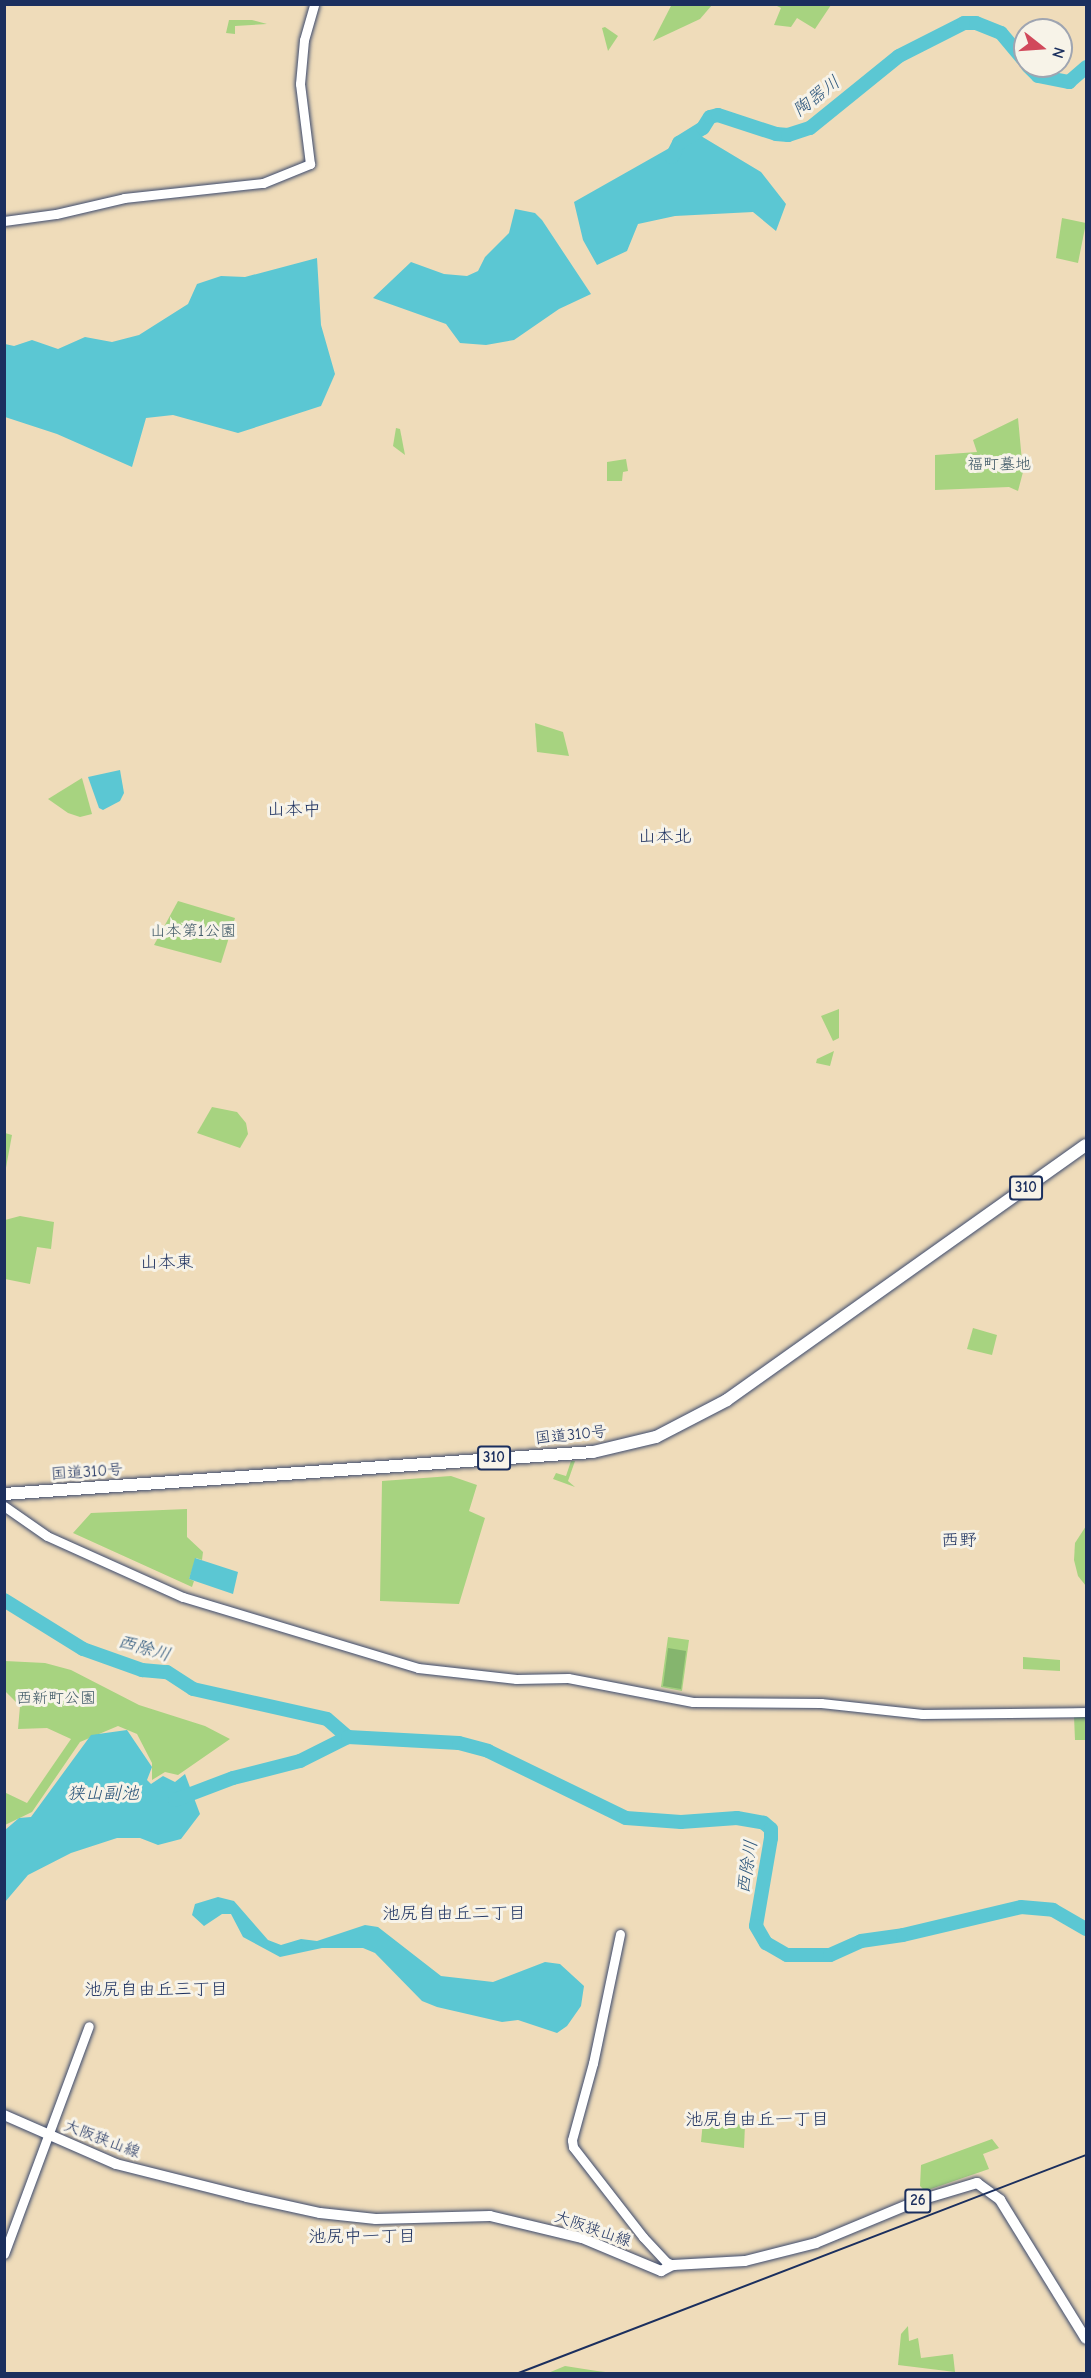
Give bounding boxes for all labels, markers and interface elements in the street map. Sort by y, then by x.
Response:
north arrow [1013,18,1073,78]
text: N [1048,45,1068,60]
water label: 陶器川 [789,72,845,122]
park label: 福町墓地 [967,454,1031,474]
district label: 山本中 [267,799,321,821]
district label: 山本北 [638,826,692,848]
park label: 山本第1公園 [150,921,236,941]
road number: 310 [1008,1176,1044,1200]
district label: 山本東 [140,1252,194,1274]
street label: 国道310号 [534,1422,608,1448]
road number: 310 [476,1446,512,1470]
street label: 国道310号 [50,1460,124,1484]
district label: 西野 [941,1530,977,1552]
water label: 西除川 [115,1631,173,1667]
park label: 西新町公園 [16,1688,96,1708]
water label: 狭山副池 [67,1783,139,1805]
water label: 西除川 [733,1839,763,1895]
district label: 池尻自由丘二丁目 [382,1903,526,1925]
district label: 池尻自由丘三丁目 [84,1979,228,2001]
district label: 池尻自由丘一丁目 [685,2109,829,2131]
street label: 大阪狭山線 [61,2116,143,2162]
road number: 26 [903,2189,933,2213]
street label: 大阪狭山線 [552,2207,634,2251]
district label: 池尻中一丁目 [308,2226,416,2248]

